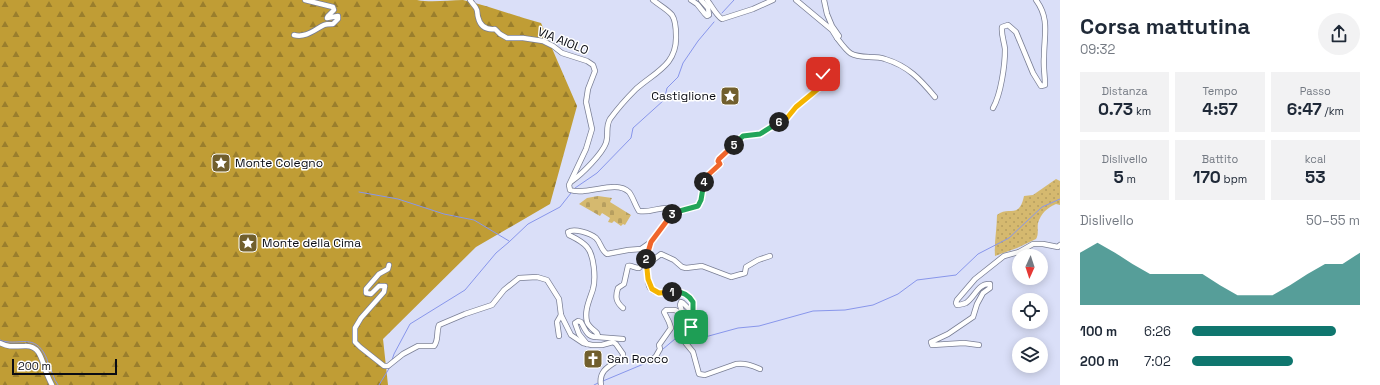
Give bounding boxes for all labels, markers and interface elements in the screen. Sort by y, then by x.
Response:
text: Corsa mattutina [1080,12,1250,40]
button: share [1318,13,1360,55]
street label: VIA AIOLO [535,24,591,58]
text: 09:32 [1080,41,1115,58]
pin [806,57,840,91]
icon: check [812,63,834,85]
text: Distanza [1102,84,1148,98]
text: Tempo [1202,84,1238,98]
text: Passo [1300,84,1331,98]
place icon: Castiglione [719,85,741,107]
place label: Castiglione [651,88,716,104]
text: 0.73 [1098,98,1133,120]
text: 4:57 [1202,98,1238,120]
text: 6:47 [1287,98,1322,120]
text: km [1133,104,1151,118]
text: /km [1322,104,1344,118]
pin: 6 [769,112,789,132]
text: 6 [776,115,782,129]
pin: 5 [724,135,744,155]
text: 5 [731,138,737,152]
place icon: Monte Colegno [210,152,232,174]
text: Dislivello [1102,152,1147,166]
text: Battito [1202,152,1238,166]
text: kcal [1305,152,1326,166]
place label: Monte Colegno [235,155,323,171]
text: 5 [1113,166,1124,188]
text: 170 [1193,166,1221,188]
text: 53 [1305,166,1326,188]
pin: 4 [694,172,714,192]
text: m [1124,172,1136,186]
text: bpm [1221,172,1247,186]
text: 4 [701,175,708,189]
pin: 3 [662,204,682,224]
text: 3 [669,207,675,221]
text: Dislivello [1080,212,1134,229]
text: 50–55 m [1306,212,1360,229]
place icon: Monte della Cima [237,232,259,254]
place label: Monte della Cima [262,235,361,251]
pin: 2 [636,249,656,269]
north arrow [1012,249,1048,285]
map controls [1012,249,1048,373]
text: 2 [643,252,649,266]
pin: 1 [662,282,682,302]
text: 1 [670,285,674,299]
button: locate [1012,293,1048,329]
pin [674,310,708,344]
icon: arrive [680,316,702,338]
text: 100 m [1080,323,1117,340]
text: 6:26 [1144,323,1171,340]
button: layers [1012,337,1048,373]
church icon: San Rocco [582,348,604,370]
place label: San Rocco [607,351,668,367]
text: 200 m [1080,353,1119,370]
text: 7:02 [1144,353,1171,370]
scale bar [12,357,117,376]
text: 200 m [18,359,51,373]

